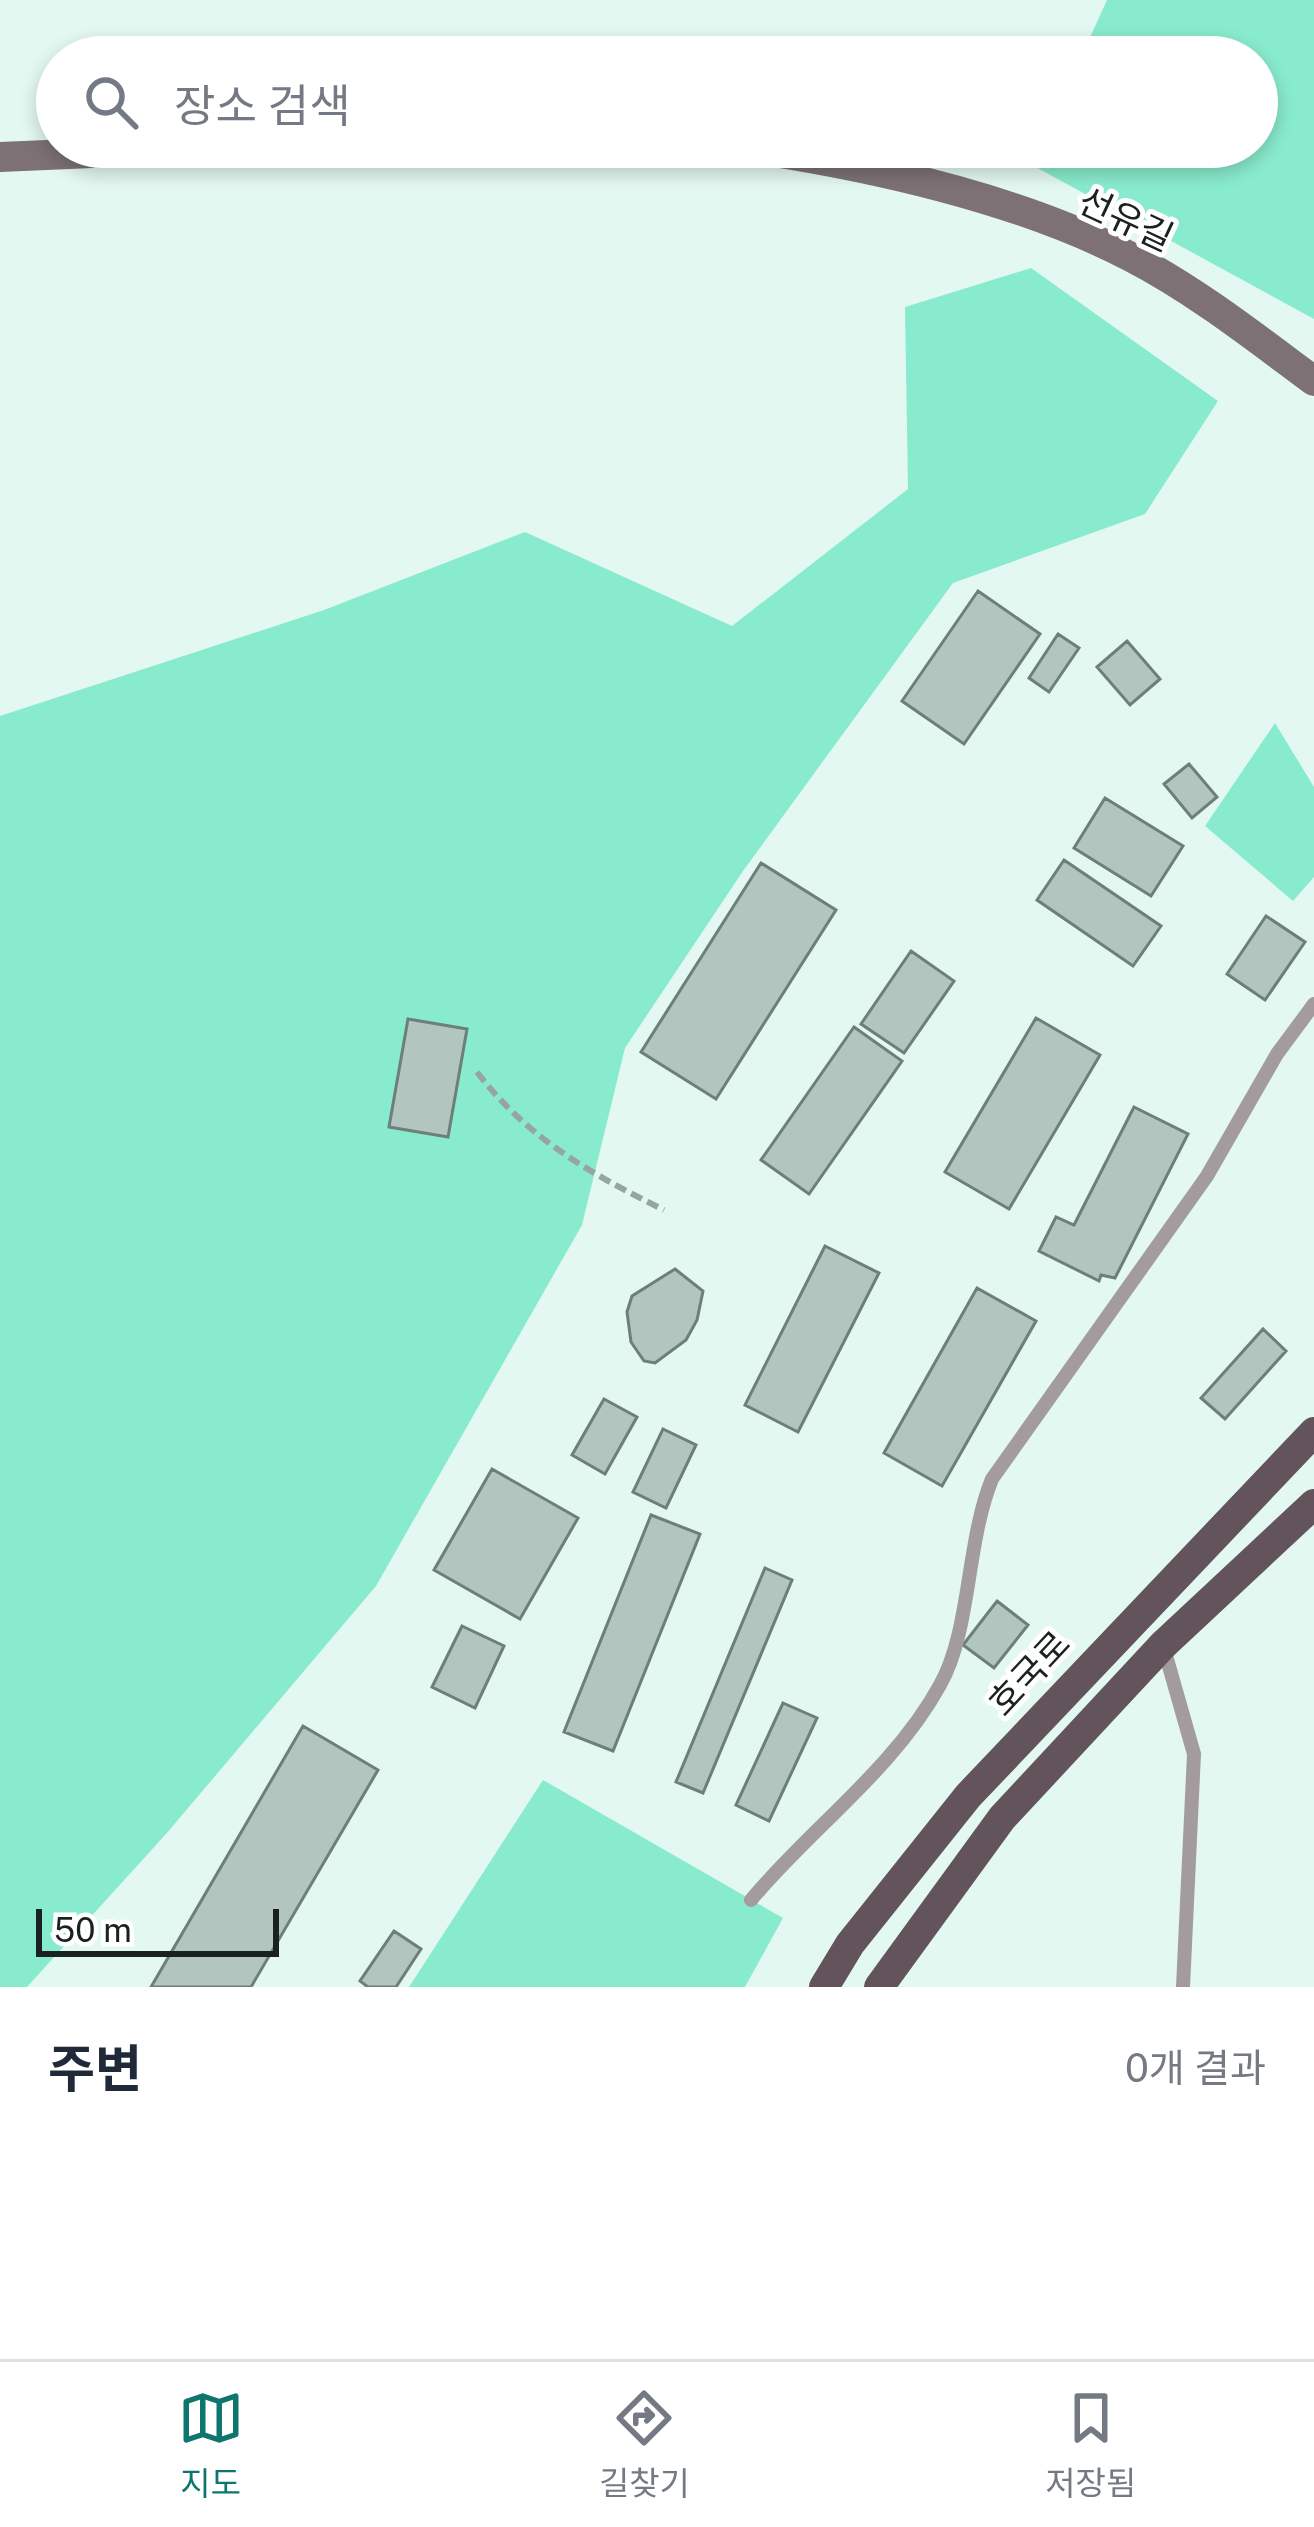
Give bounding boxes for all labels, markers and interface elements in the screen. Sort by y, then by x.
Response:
search box [36,36,1278,168]
icon: search [78,69,144,135]
text: 장소 검색 [174,79,351,132]
street label: 선유길 [1072,179,1180,259]
street label: 호국로 [980,1622,1078,1724]
scale bar [36,1903,279,1956]
text: 50 m [54,1911,132,1949]
text: 주변 [48,2039,142,2098]
text: 0개 결과 [1125,2045,1266,2091]
tab: 지도 [178,2385,244,2505]
tab: 길찾기 [599,2385,690,2505]
tab: 저장됨 [1045,2385,1136,2505]

